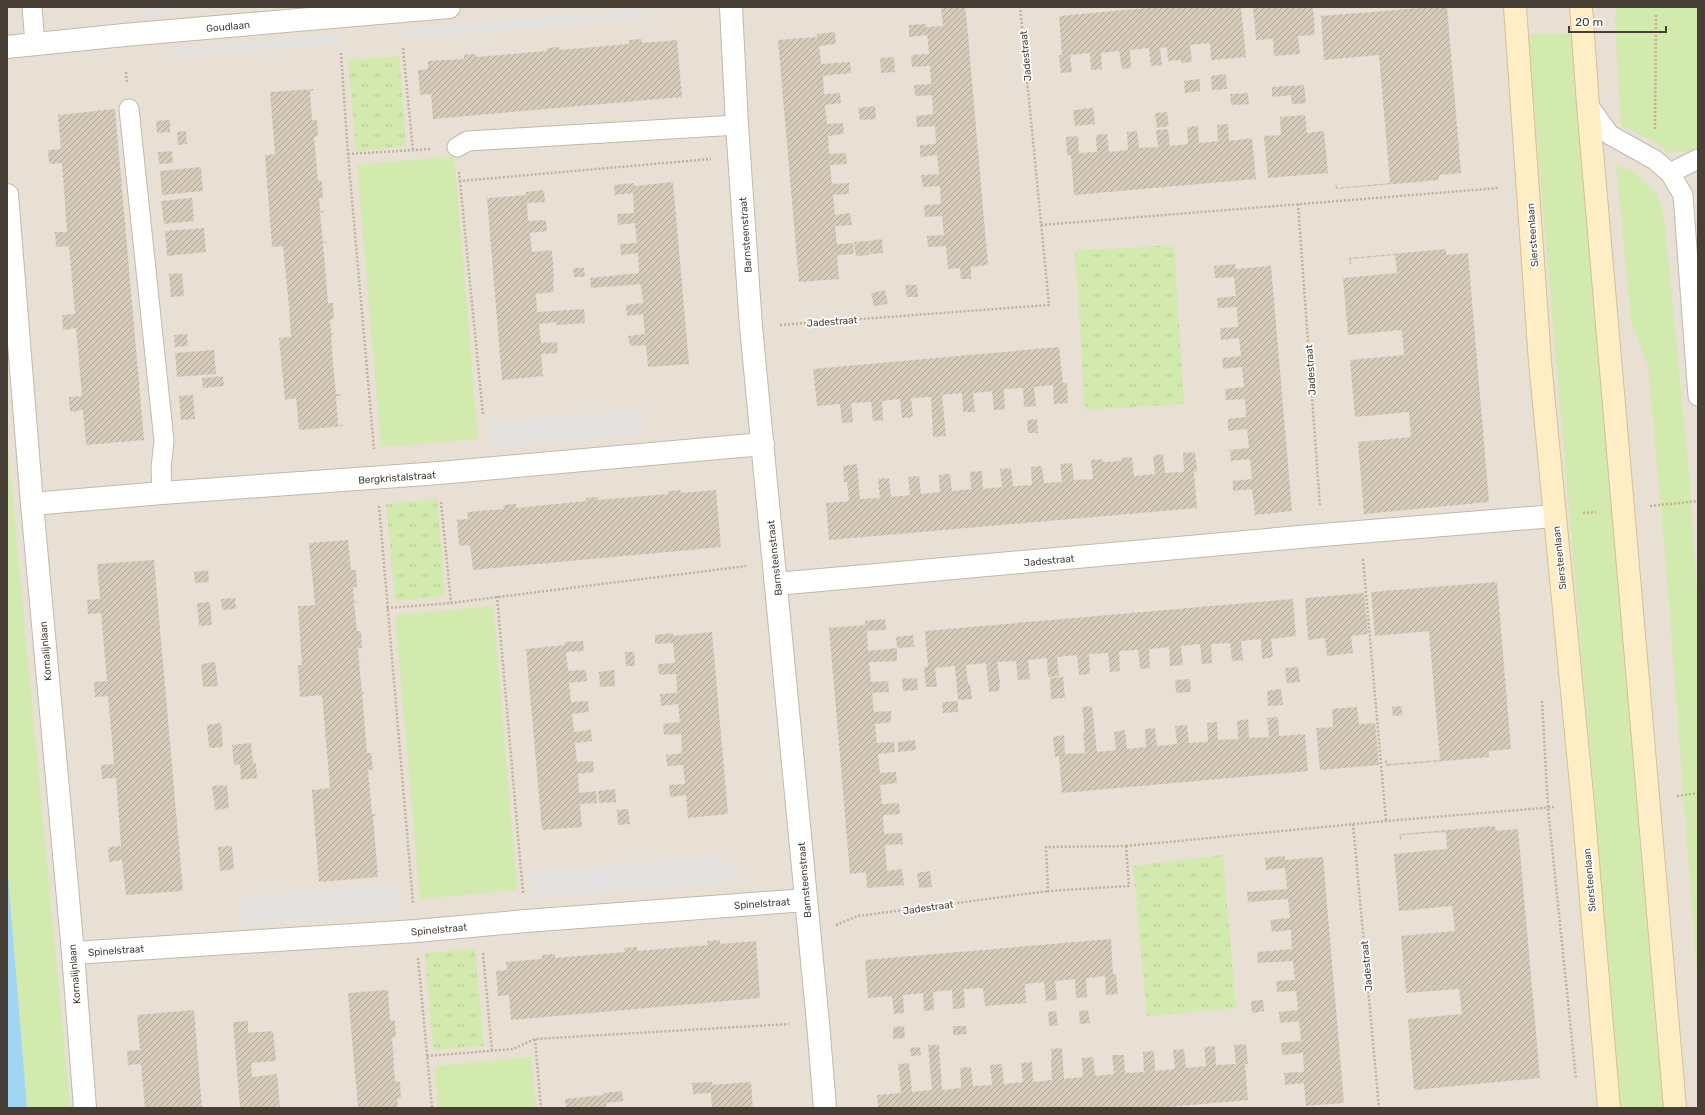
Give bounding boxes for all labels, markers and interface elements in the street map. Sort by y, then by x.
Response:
scale bar [1569,8,1666,34]
text: 20 m [1575,15,1603,29]
street label: Goudlaan [206,19,251,35]
street label: Jadestraat [1018,30,1034,82]
street label: Barnsteenstraat [737,197,755,273]
street label: Siersteenlaan [1525,203,1541,267]
street label: Jadestraat [806,314,858,330]
street label: Jadestraat [1303,344,1319,396]
street label: Bergkristalstraat [358,469,436,487]
street label: Barnsteenstraat [765,519,785,596]
street label: Siersteenlaan [1551,526,1569,590]
street label: Jadestraat [1023,553,1075,569]
street label: Kornalijnlaan [37,621,55,681]
street label: Barnsteenstraat [796,841,814,918]
street label: Siersteenlaan [1581,848,1599,912]
street label: Spinelstraat [734,896,791,912]
street label: Jadestraat [902,898,954,917]
street label: Spinelstraat [411,922,468,938]
street label: Jadestraat [1359,940,1375,992]
street label: Spinelstraat [88,943,145,959]
street label: Kornalijnlaan [66,944,84,1004]

